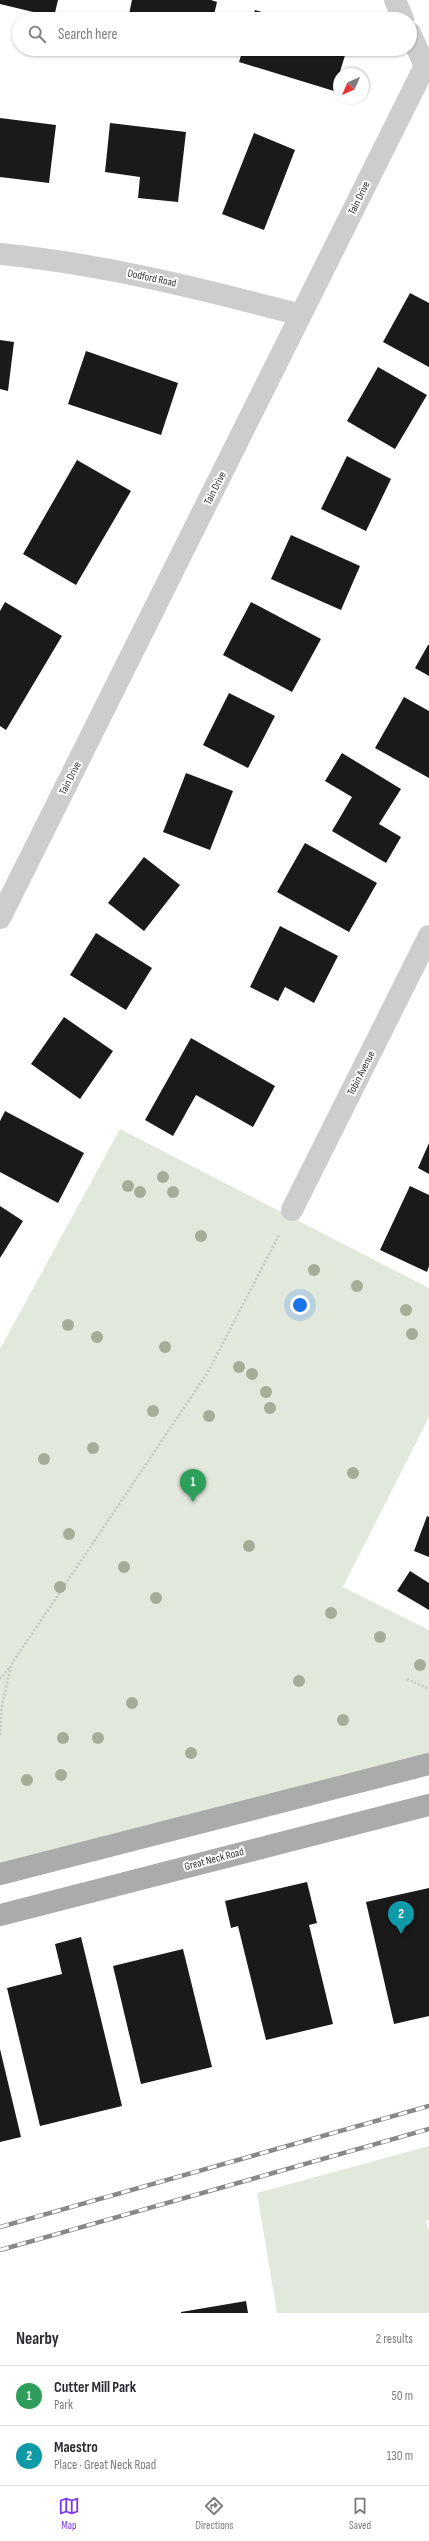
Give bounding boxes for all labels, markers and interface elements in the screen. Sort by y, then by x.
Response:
search box [12,12,417,56]
icon: search [26,23,48,45]
text: Search here [58,25,118,44]
north arrow [333,68,369,104]
street label: Tain Drive [345,179,373,217]
street label: Dodford Road [126,266,178,290]
street label: Tain Drive [201,469,229,507]
street label: Tain Drive [56,759,84,797]
street label: Tobin Avenue [344,1049,378,1097]
your location [290,1295,310,1315]
pin: 1 [180,1469,206,1502]
street label: Great Neck Road [183,1845,246,1873]
pin: 2 [388,1901,414,1934]
text: Nearby [16,2329,59,2349]
text: 2 results [376,2331,413,2347]
text: Cutter Mill Park [54,2378,136,2397]
text: 1 [26,2388,32,2404]
text: 50 m [392,2388,413,2404]
text: Park [54,2397,73,2413]
text: Maestro [54,2438,98,2457]
text: 2 [26,2448,32,2464]
text: 130 m [387,2448,413,2464]
text: Place · Great Neck Road [54,2457,156,2473]
tab: Map [58,2495,80,2532]
tab: Directions [196,2495,233,2532]
tab: Saved [349,2495,371,2532]

